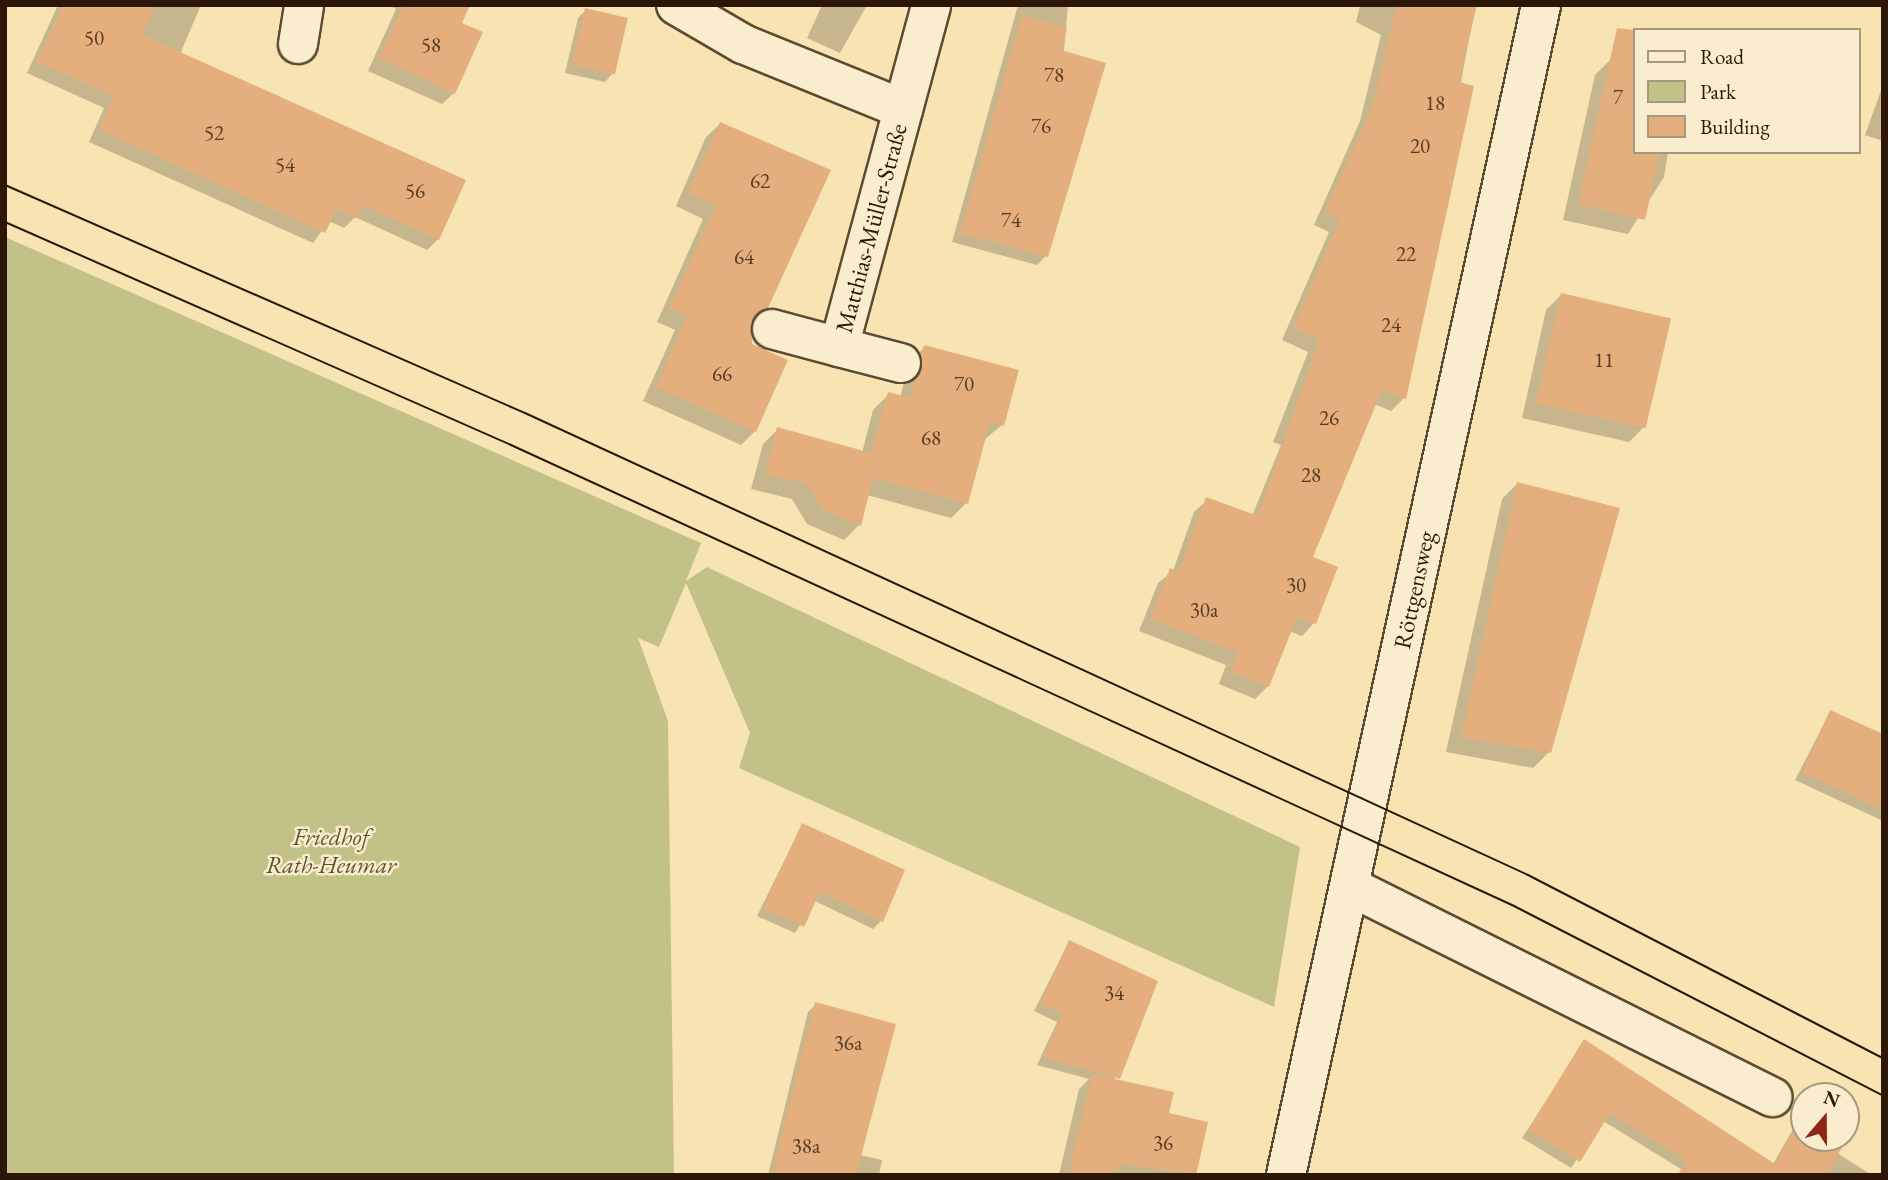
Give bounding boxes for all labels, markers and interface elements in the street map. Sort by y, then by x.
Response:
house number: 50 [84,25,104,51]
legend [1632,28,1860,154]
house number: 58 [421,32,441,58]
text: Road [1700,43,1744,70]
house number: 78 [1044,62,1064,88]
text: Park [1700,78,1736,105]
house number: 7 [1613,84,1623,110]
house number: 18 [1425,90,1445,116]
house number: 76 [1031,113,1051,139]
text: Building [1700,113,1770,140]
house number: 52 [204,120,224,146]
street label: Matthias-Müller-Straße [829,120,913,336]
house number: 20 [1410,133,1430,159]
house number: 54 [275,152,295,178]
house number: 62 [750,168,770,194]
house number: 56 [405,178,425,204]
house number: 74 [1001,207,1021,233]
house number: 22 [1396,241,1416,267]
house number: 64 [734,244,754,270]
house number: 24 [1381,312,1401,338]
house number: 11 [1594,347,1614,373]
house number: 66 [712,361,732,387]
house number: 70 [954,371,974,397]
house number: 26 [1319,405,1339,431]
house number: 68 [921,425,941,451]
house number: 28 [1301,462,1321,488]
street label: Röttgensweg [1387,528,1441,652]
house number: 30 [1286,572,1306,598]
house number: 30a [1190,597,1218,623]
park label: Friedhof Rath-Heumar [266,823,396,879]
house number: 34 [1104,980,1124,1006]
house number: 36a [834,1030,862,1056]
north arrow [1790,1082,1860,1152]
text: N [1820,1084,1843,1113]
house number: 36 [1153,1130,1173,1156]
house number: 38a [792,1133,820,1159]

